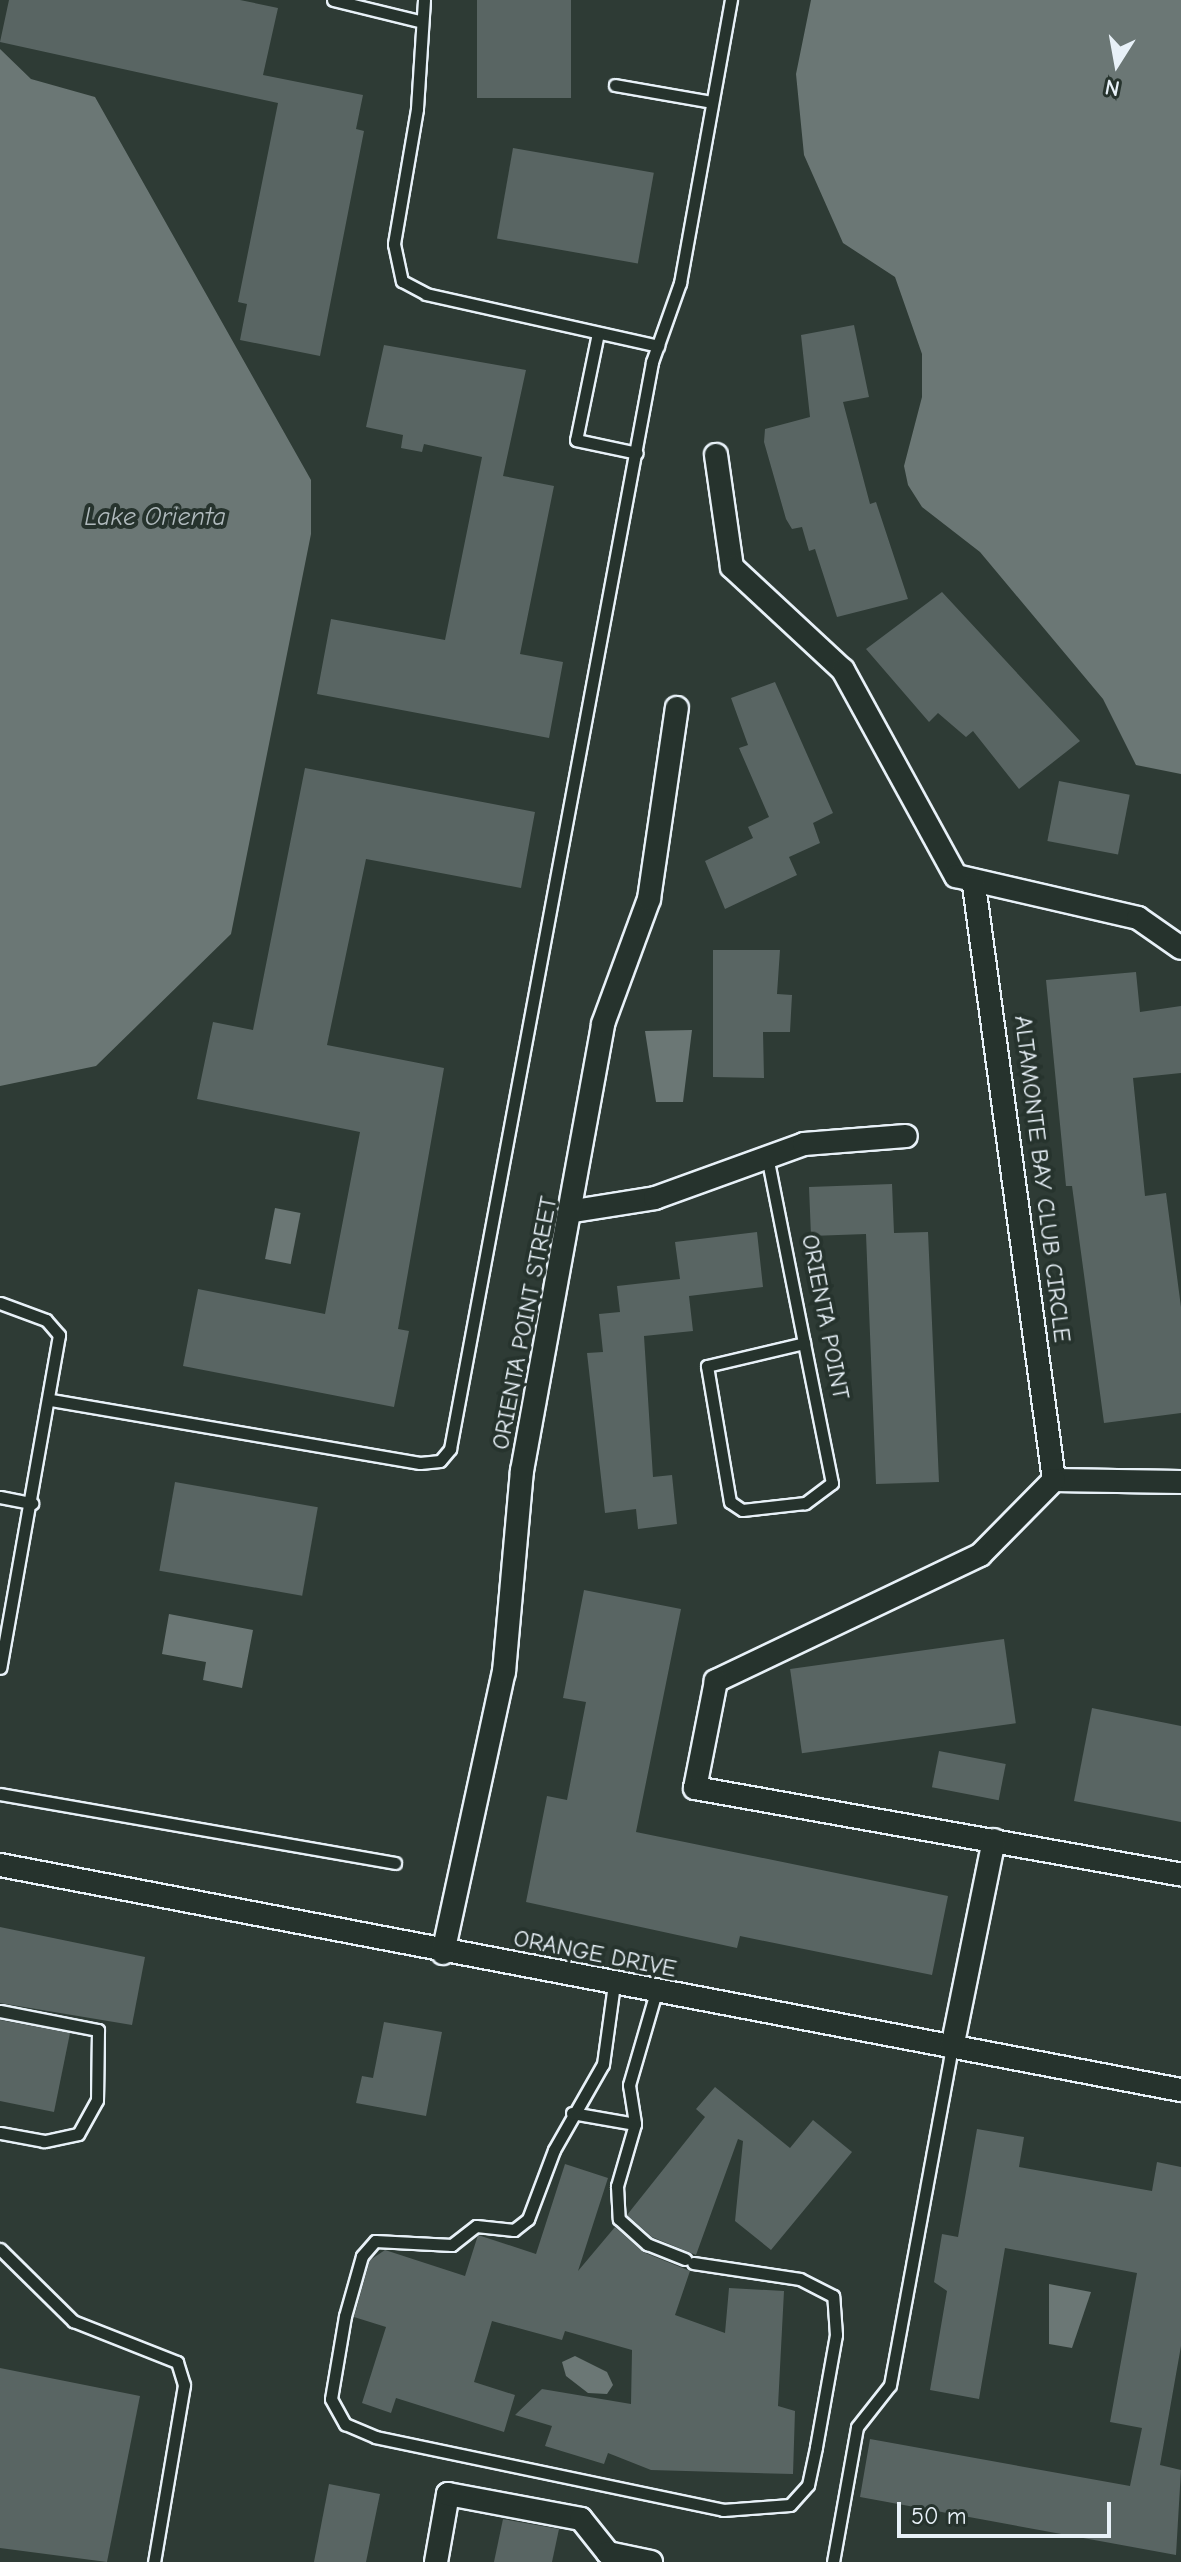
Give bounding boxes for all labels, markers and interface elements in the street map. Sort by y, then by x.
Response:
north arrow [1077,24,1157,104]
text: N [1103,73,1122,102]
water label: Lake Orienta [84,502,226,534]
street label: ALTAMONTE BAY CLUB CIRCLE [1008,1014,1076,1344]
street label: ORIENTA POINT STREET [486,1194,564,1452]
street label: ORIENTA POINT [795,1232,855,1402]
street label: ORANGE DRIVE [511,1924,679,1984]
scale bar [901,2486,1115,2536]
text: 50 m [911,2502,967,2530]

